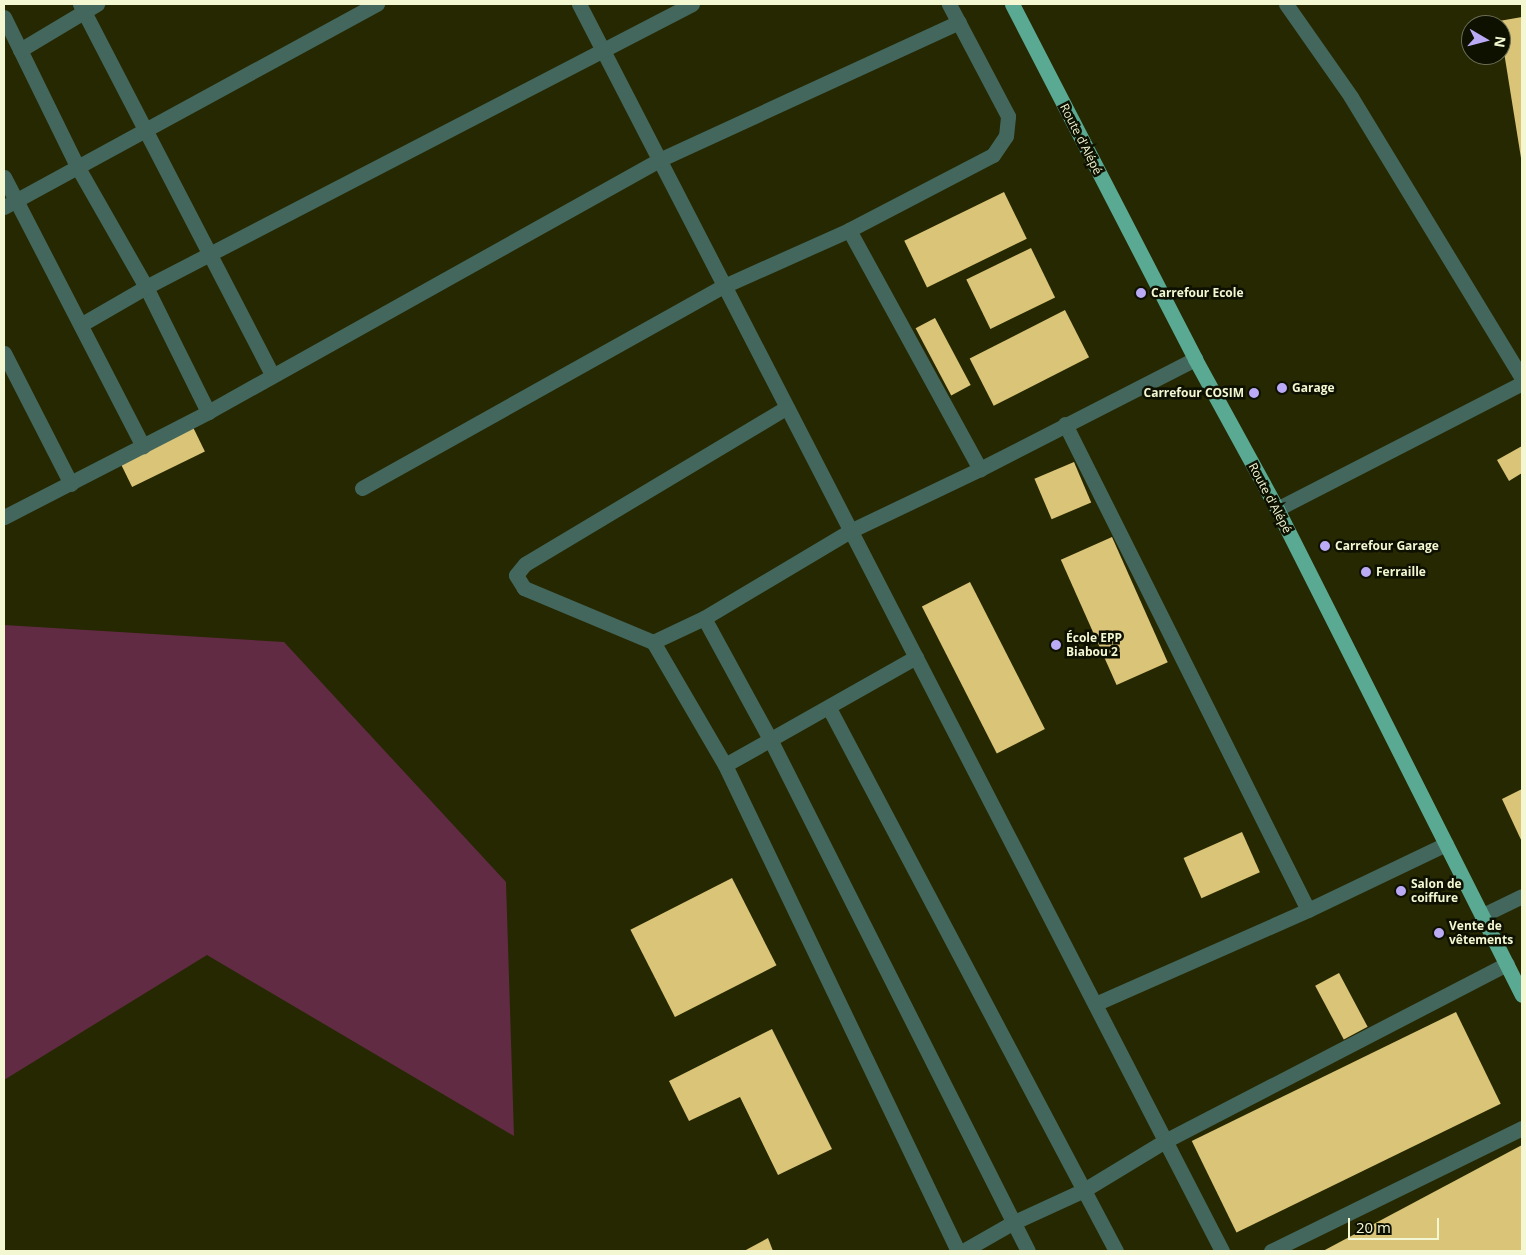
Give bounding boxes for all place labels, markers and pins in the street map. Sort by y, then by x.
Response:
place label: Carrefour Ecole [1151,286,1243,300]
marker: Carrefour Ecole [1135,287,1147,299]
place label: Garage [1292,381,1335,395]
marker: Garage [1276,382,1288,394]
place label: Carrefour COSIM [1143,386,1244,400]
marker: Carrefour COSIM [1248,387,1260,399]
place label: Carrefour Garage [1335,539,1439,553]
marker: Carrefour Garage [1319,540,1331,552]
place label: Ferraille [1376,565,1426,579]
marker: Ferraille [1360,566,1372,578]
place label: École EPP Biabou 2 [1066,631,1122,659]
marker: École EPP Biabou 2 [1050,639,1062,651]
place label: Salon de coiffure [1411,877,1462,905]
marker: Salon de coiffure [1395,885,1407,897]
place label: Vente de vêtements [1449,919,1513,947]
marker: Vente de vêtements [1433,927,1445,939]

